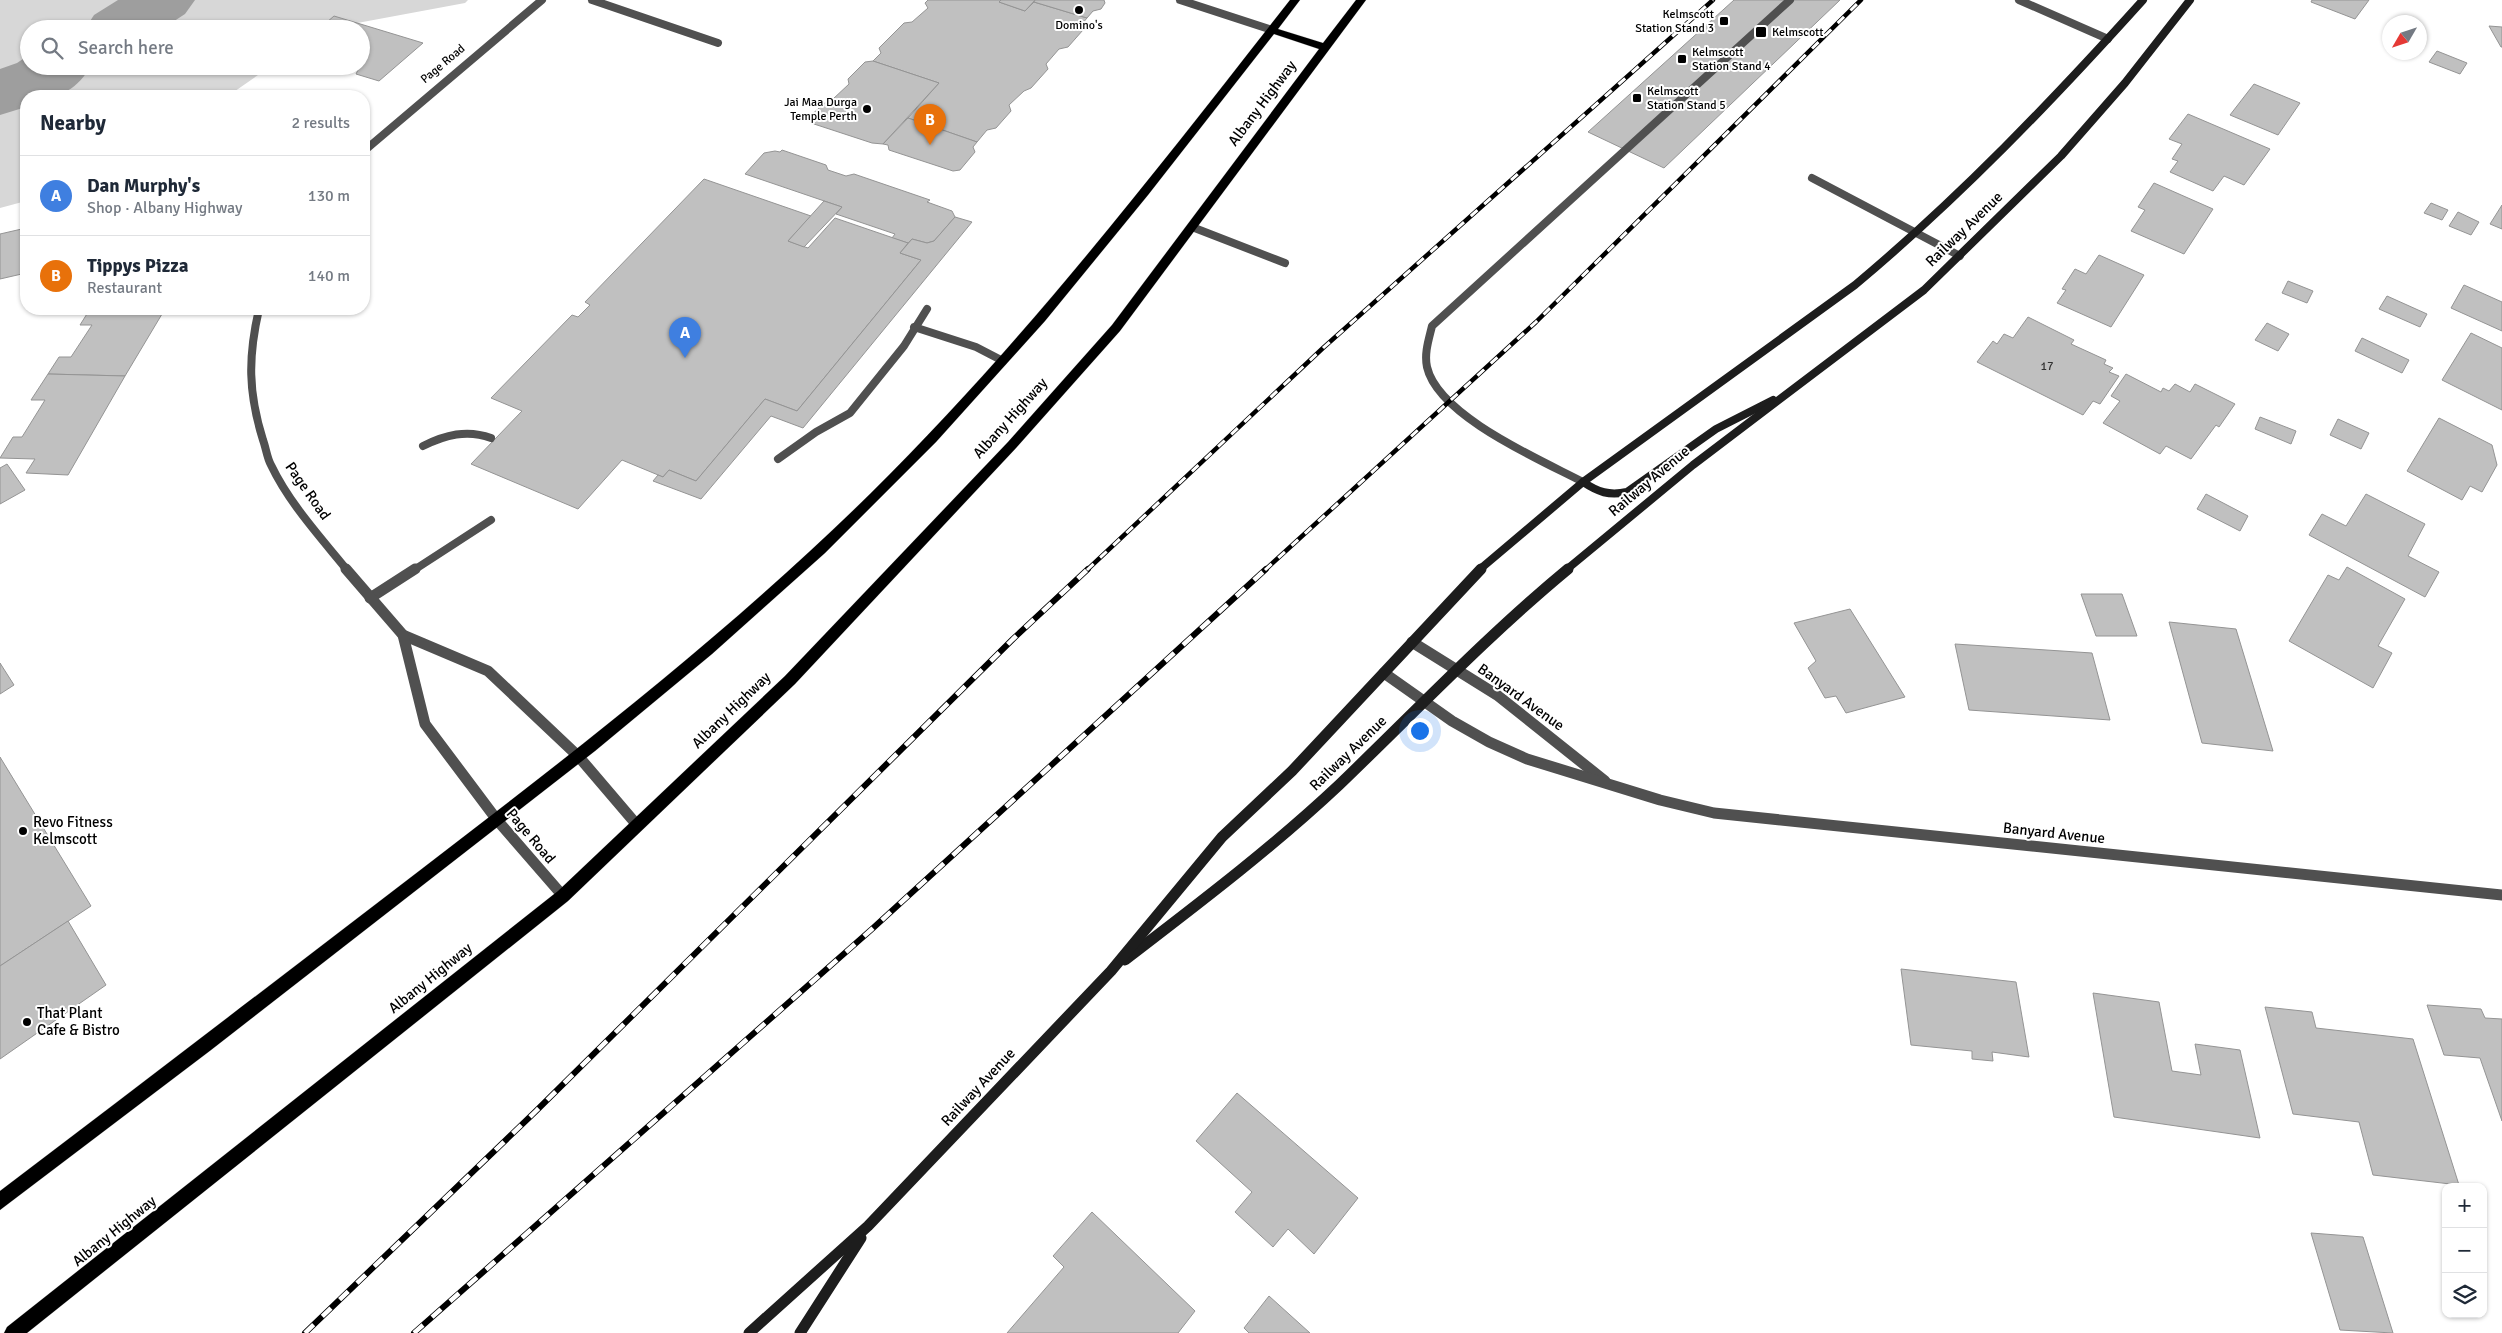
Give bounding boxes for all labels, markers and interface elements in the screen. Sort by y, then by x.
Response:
marker: Domino's [1073,4,1085,16]
place label: Kelmscott Station Stand 3 [1635,7,1714,36]
marker: Kelmscott Station Stand 3 [1718,15,1730,27]
north arrow [2382,15,2427,60]
place label: Domino's [1055,18,1103,33]
search box [20,20,370,75]
marker: Kelmscott [1754,25,1768,39]
place label: Kelmscott [1772,25,1823,40]
icon: search [38,34,66,62]
text: Search here [78,36,174,60]
street label: Page Road [418,41,468,87]
place label: Kelmscott Station Stand 4 [1692,45,1771,74]
marker: Kelmscott Station Stand 4 [1676,53,1688,65]
street label: Albany Highway [1224,57,1300,149]
place label: Kelmscott Station Stand 5 [1647,84,1726,113]
marker: Kelmscott Station Stand 5 [1631,92,1643,104]
place label: Jai Maa Durga Temple Perth [784,95,857,124]
marker: Jai Maa Durga Temple Perth [861,103,873,115]
pin: B [914,104,946,145]
text: Nearby [40,110,106,136]
text: 2 results [291,113,350,133]
text: Dan Murphy's [87,174,200,198]
text: A [51,186,61,206]
text: 130 m [308,186,350,206]
street label: Railway Avenue [1922,188,2006,270]
text: Shop · Albany Highway [87,198,242,218]
text: Tippys Pizza [87,254,189,278]
text: B [51,266,61,286]
text: 140 m [308,266,350,286]
text: Restaurant [87,278,162,298]
pin: A [669,317,701,358]
house number: 17 [2041,359,2053,374]
street label: Albany Highway [969,374,1051,462]
street label: Railway Avenue [1605,442,1693,520]
street label: Page Road [282,459,334,523]
street label: Banyard Avenue [1474,660,1568,734]
street label: Albany Highway [688,668,774,752]
street label: Railway Avenue [1306,712,1390,794]
your location [1407,718,1433,744]
street label: Page Road [503,805,559,867]
place label: Revo Fitness Kelmscott [33,813,113,848]
street label: Banyard Avenue [2002,819,2106,847]
marker: Revo Fitness Kelmscott [17,825,29,837]
street label: Albany Highway [385,939,475,1017]
place label: That Plant Cafe & Bistro [37,1004,120,1039]
marker: That Plant Cafe & Bistro [21,1016,33,1028]
street label: Railway Avenue [937,1044,1019,1130]
map controls [2442,1183,2487,1318]
button: + [2442,1183,2487,1228]
street label: Albany Highway [69,1192,159,1270]
button: − [2442,1228,2487,1273]
button: layers [2442,1273,2487,1318]

